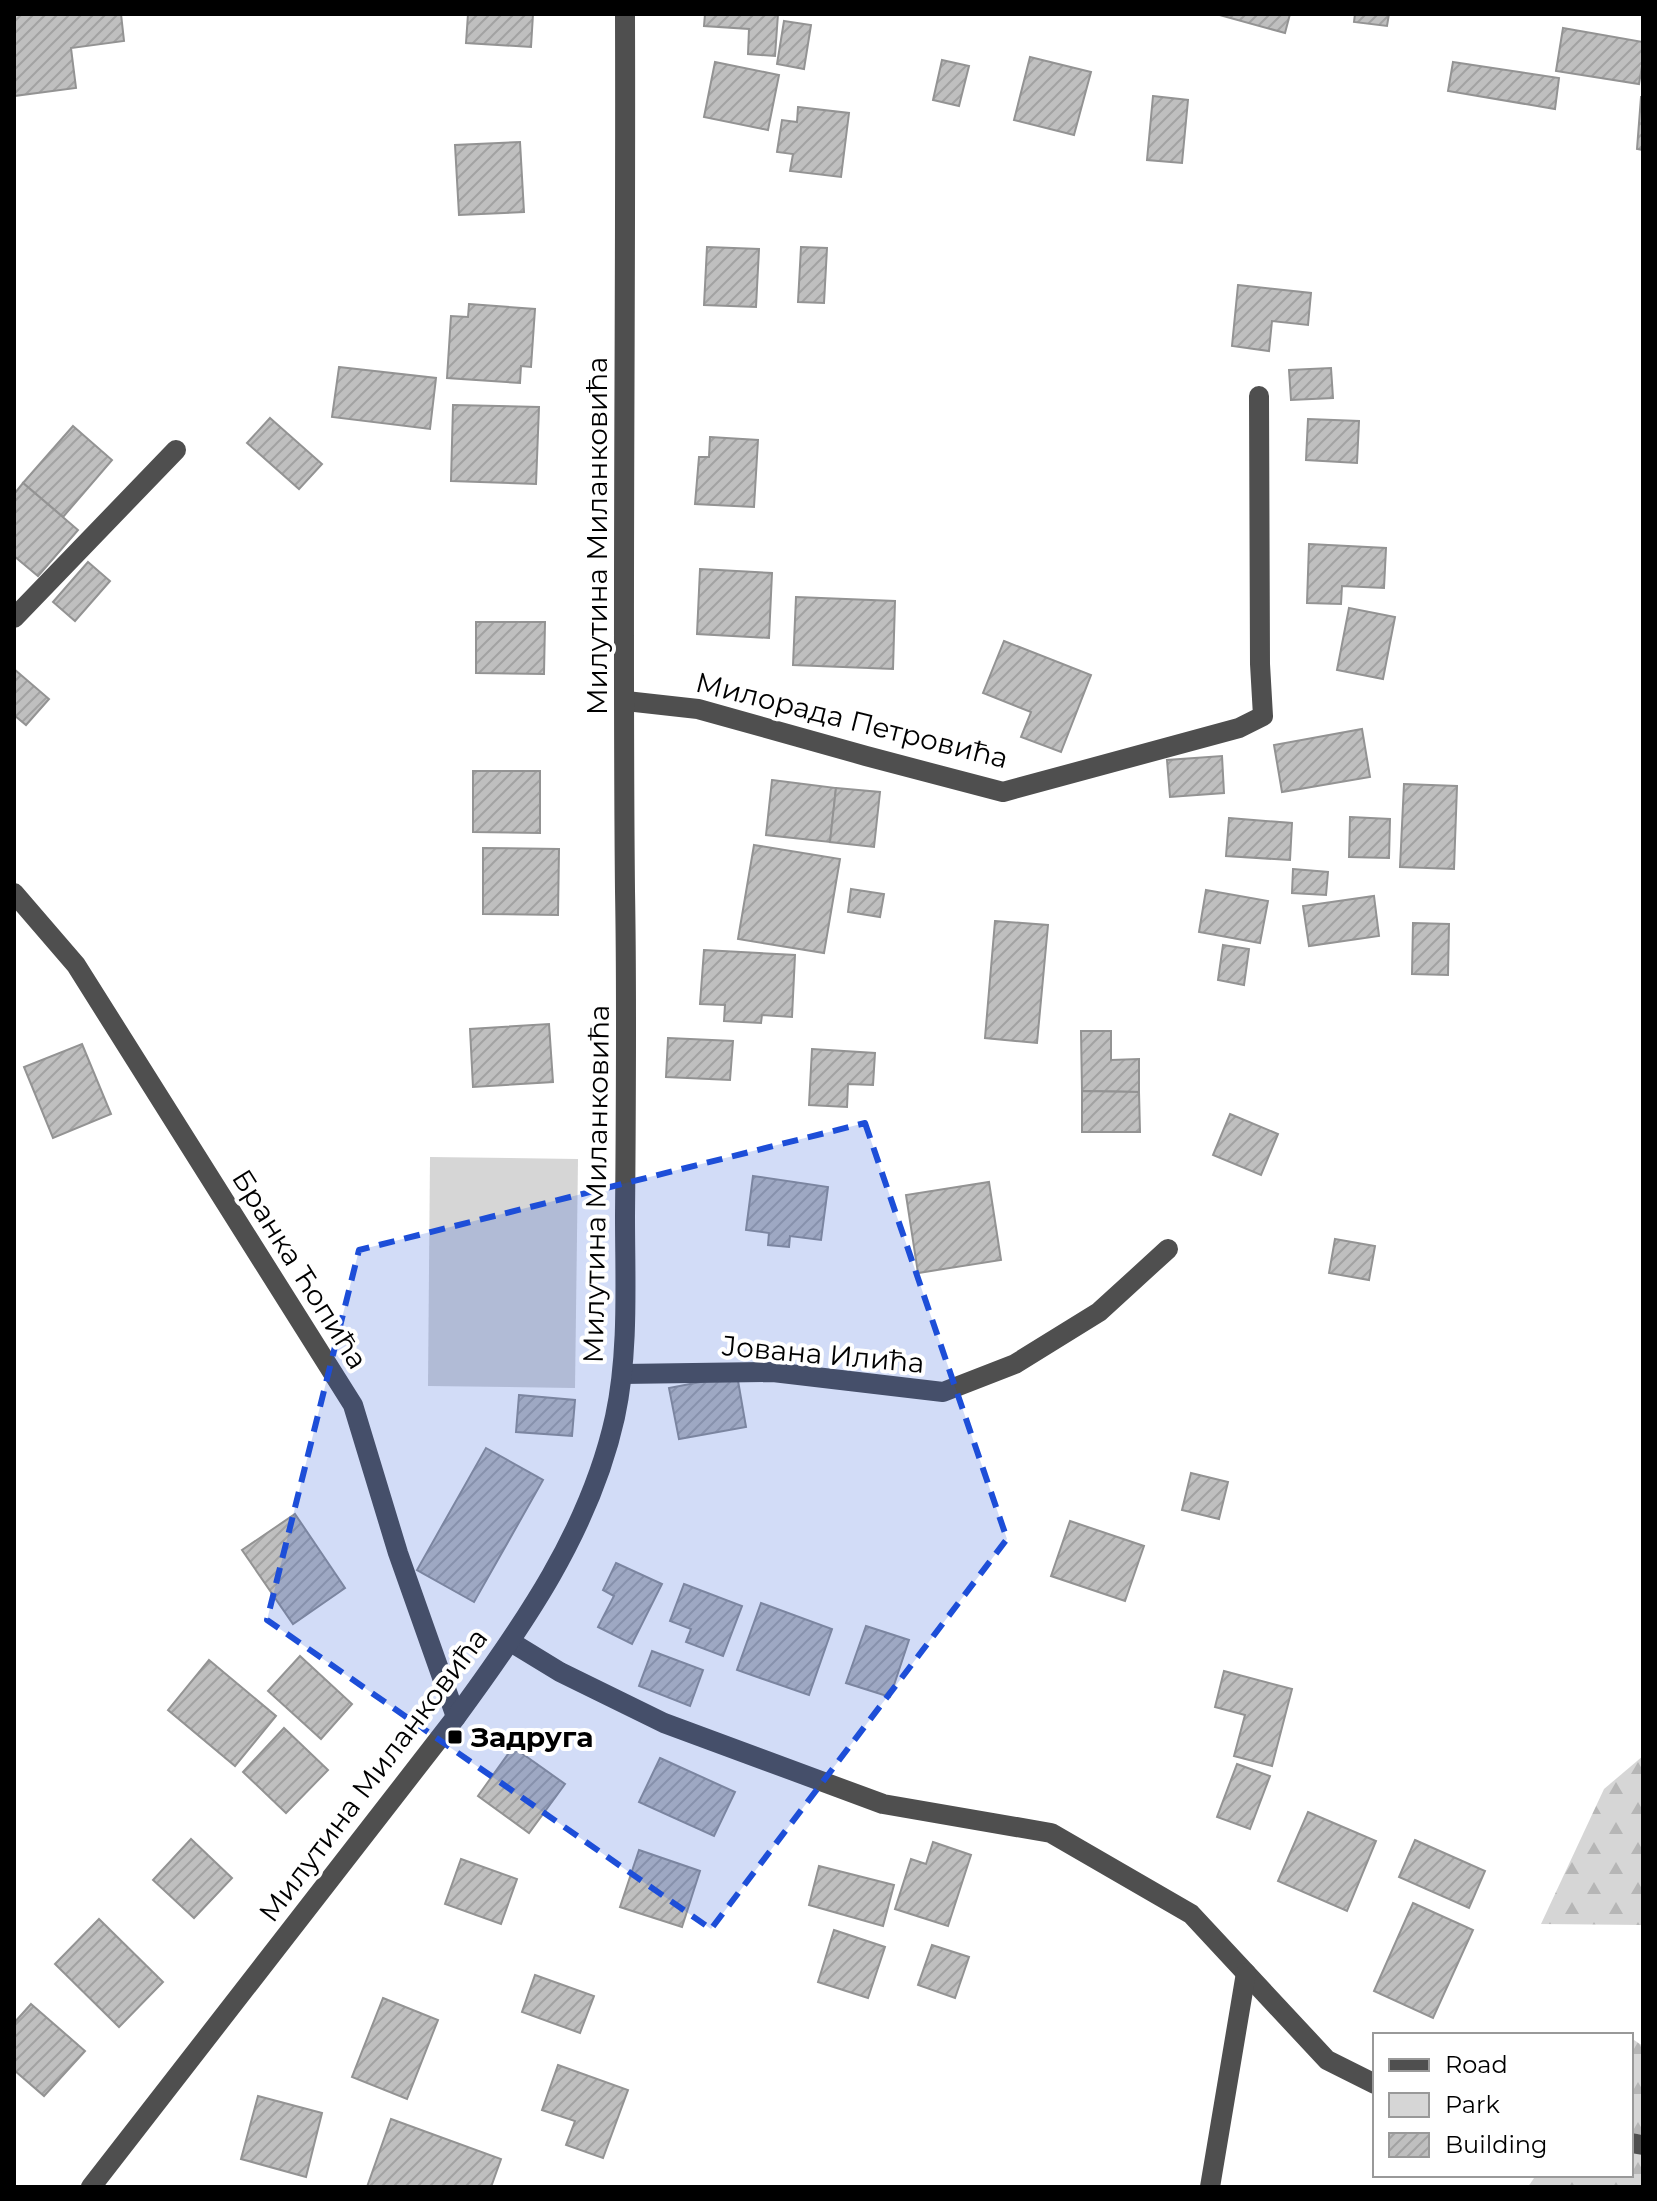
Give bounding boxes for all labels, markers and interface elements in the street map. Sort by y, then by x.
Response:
street label: Милутина Миланковића [580,357,614,715]
street label: Милорада Петровића [692,665,1012,775]
street label: Милутина Миланковића [576,1004,616,1364]
street label: Бранка Ћопића [225,1163,375,1375]
street label: Јована Илића [720,1328,926,1380]
street label: Милутина Миланковића [251,1622,495,1928]
place label: Задруга [470,1720,593,1754]
marker: Задруга [446,1728,464,1746]
legend [1373,2033,1633,2177]
text: Road [1445,2050,1508,2079]
text: Park [1445,2090,1500,2119]
text: Building [1445,2130,1548,2159]

